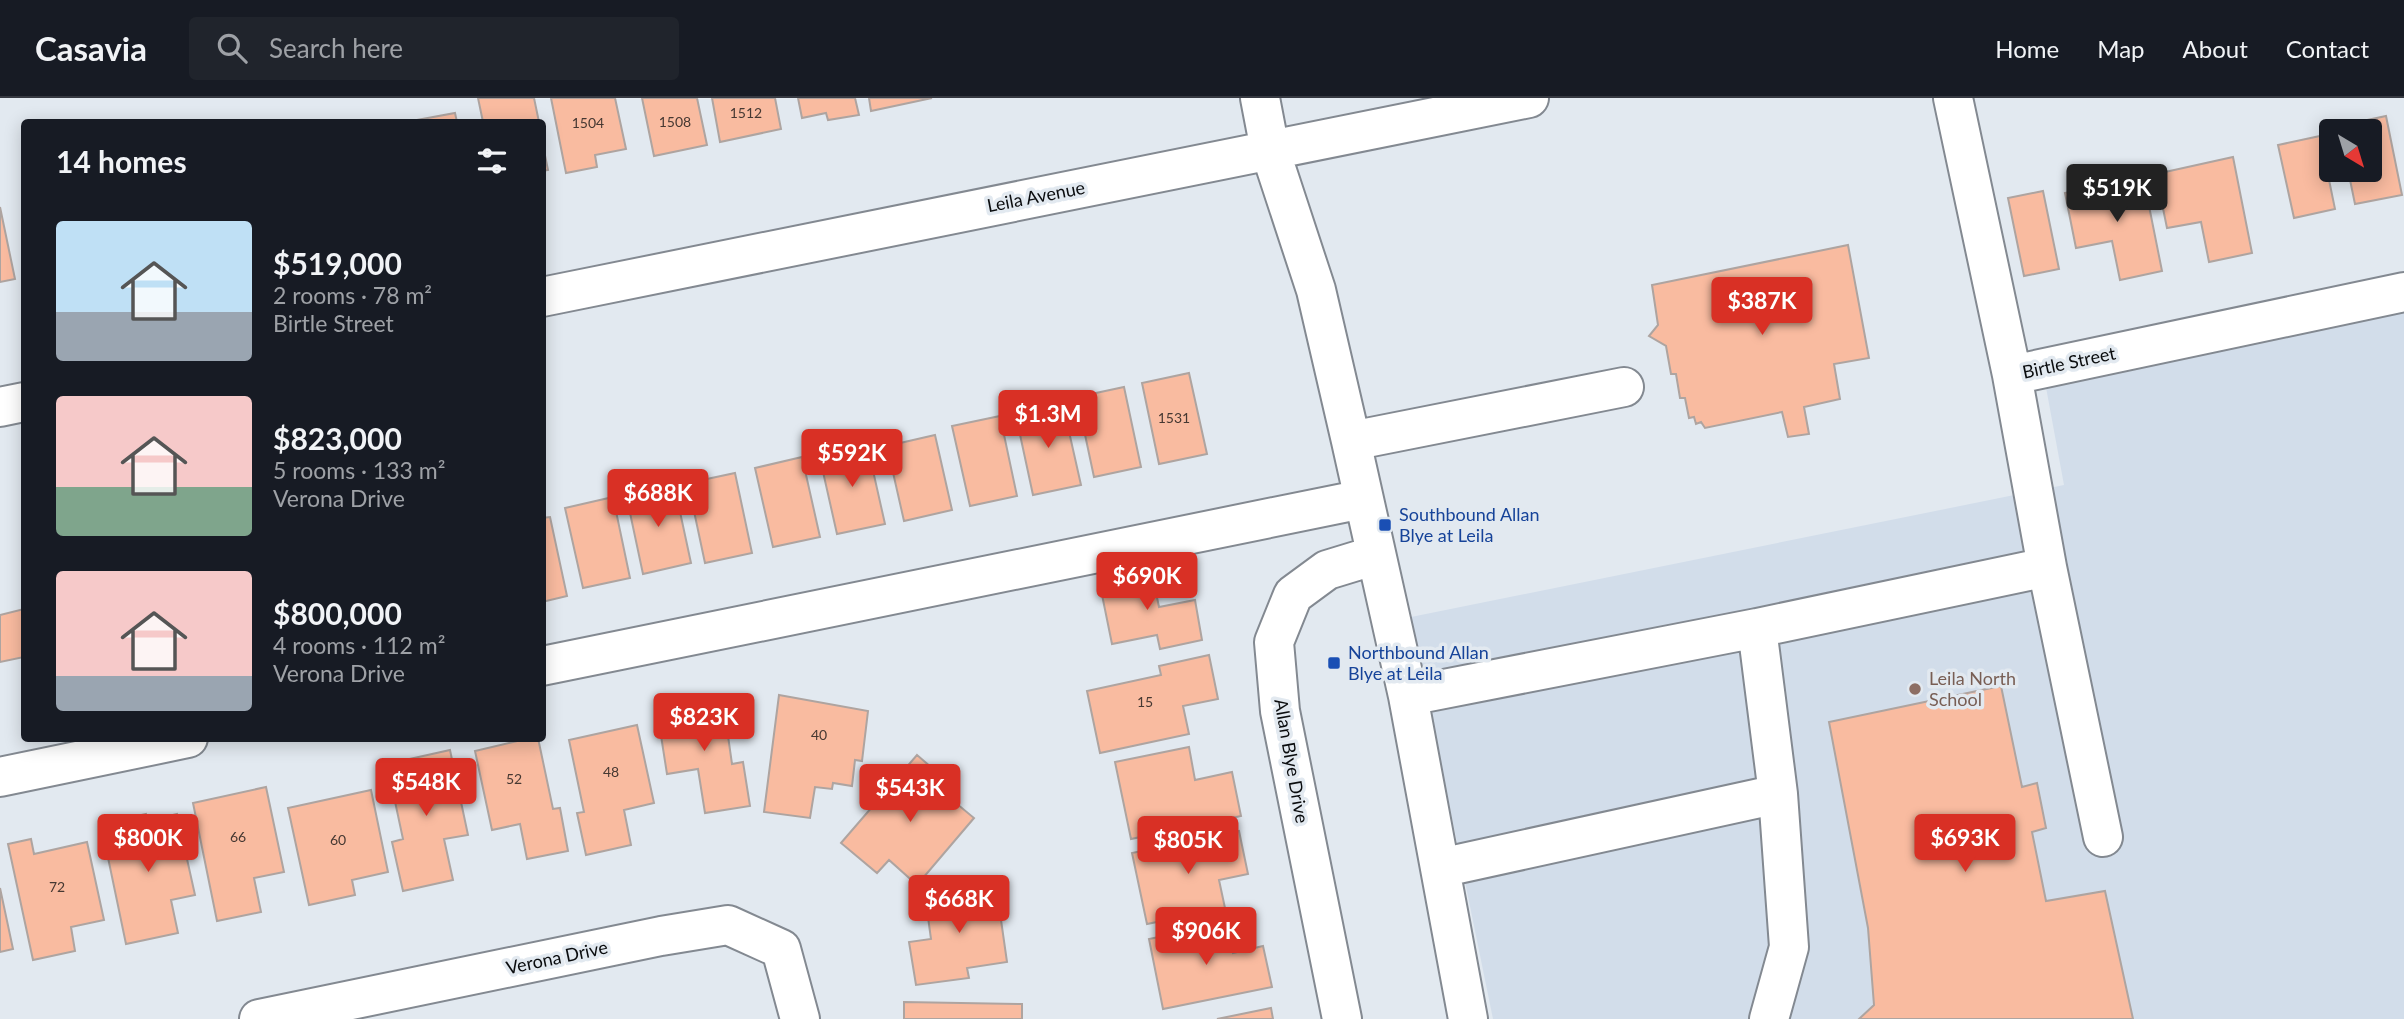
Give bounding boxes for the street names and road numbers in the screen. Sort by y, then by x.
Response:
street label: Leila Avenue [985,176,1087,216]
street label: Birtle Street [2020,341,2118,383]
street label: Allan Blye Drive [1270,697,1314,825]
street label: Verona Drive [504,936,610,979]

